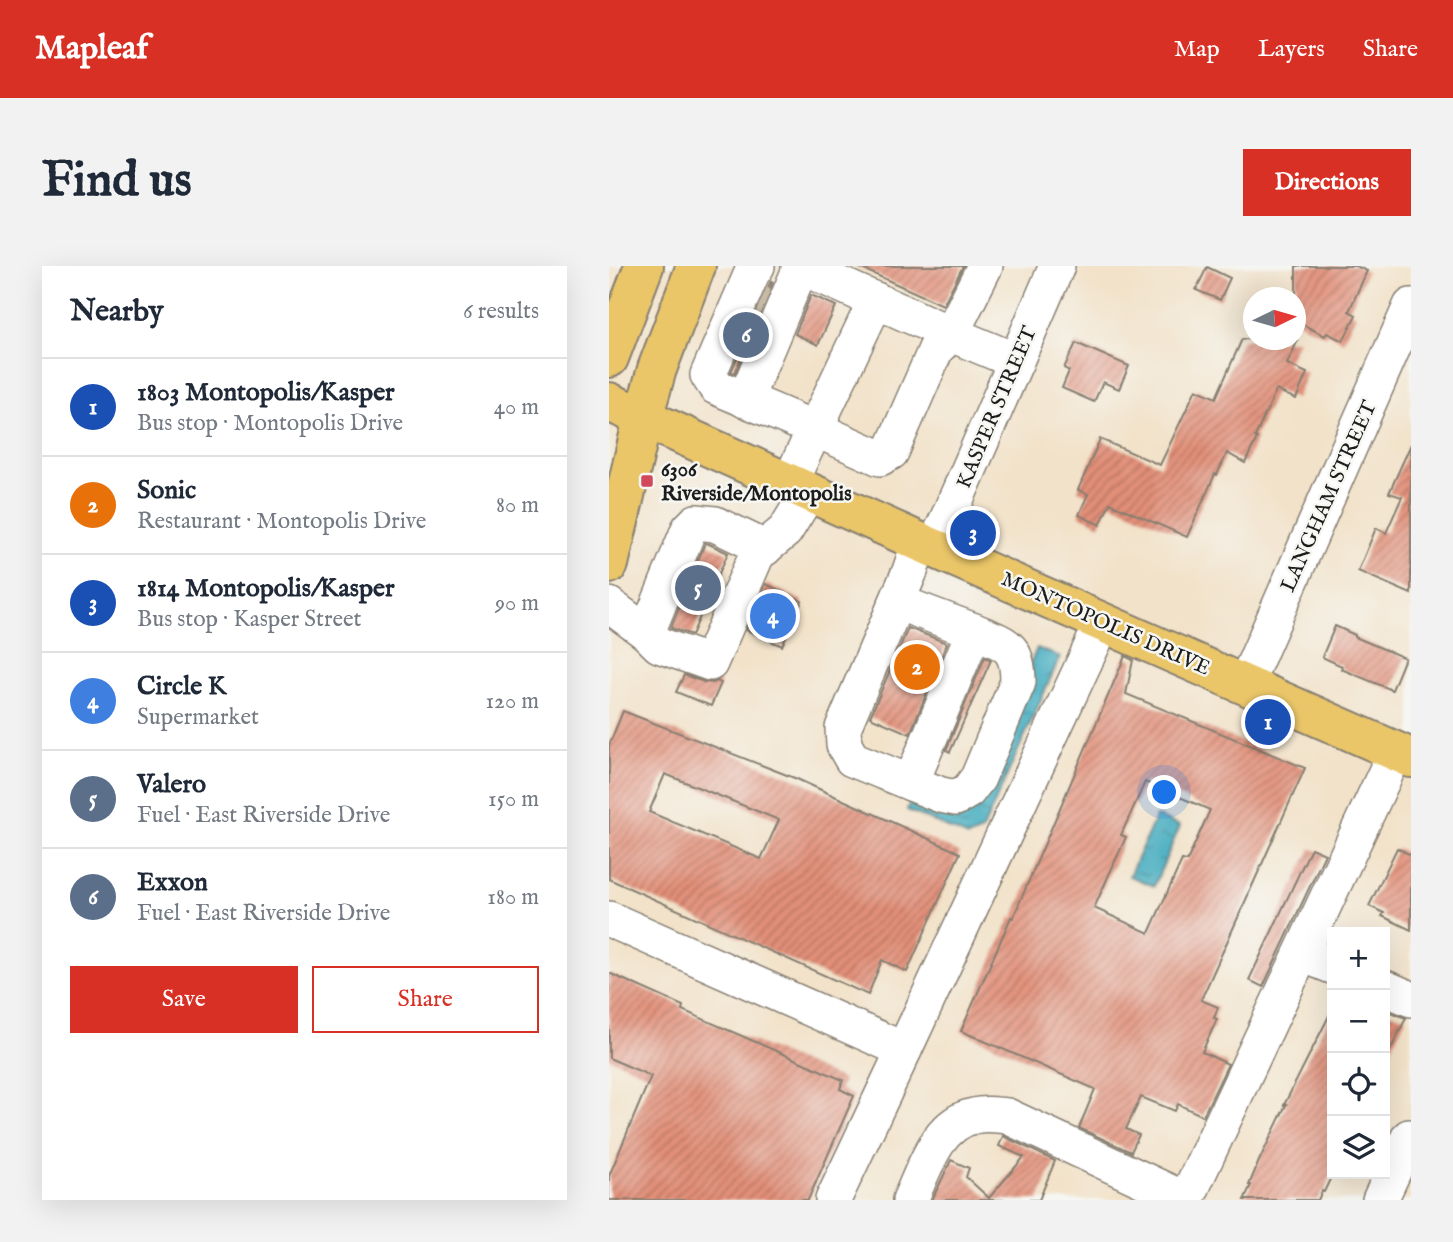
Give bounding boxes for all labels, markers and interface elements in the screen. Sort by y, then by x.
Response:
text: Mapleaf [35,28,148,70]
text: Map [1174,34,1220,65]
text: Layers [1258,34,1325,65]
text: Share [1363,34,1418,65]
button: Directions [1243,149,1411,216]
text: Find us [42,151,192,213]
north arrow [1243,287,1306,350]
text: Nearby [70,293,163,331]
text: 6 results [463,297,539,326]
pin: 6 [723,309,769,361]
street label: KASPER STREET [951,322,1044,493]
text: 1803 Montopolis/Kasper [137,376,395,409]
text: 1 [89,393,97,422]
text: 40 m [494,393,539,422]
street label: LANGHAM STREET [1275,396,1384,596]
text: Bus stop · Montopolis Drive [137,409,403,438]
place label: 6306 Riverside/Montopolis [661,457,852,508]
marker: 6306 Riverside/Montopolis [639,473,655,489]
text: Sonic [137,474,196,507]
text: 2 [88,491,98,520]
text: 80 m [496,491,539,520]
text: Restaurant · Montopolis Drive [137,507,426,536]
pin: 3 [950,507,996,559]
pin: 5 [675,562,721,614]
street label: MONTOPOLIS DRIVE [997,566,1214,683]
text: 1814 Montopolis/Kasper [137,572,395,605]
text: 3 [89,589,97,618]
text: 90 m [495,589,539,618]
pin: 4 [750,590,796,642]
text: Bus stop · Kasper Street [137,605,361,634]
pin: 2 [894,641,940,693]
text: Circle K [137,670,227,703]
text: 4 [87,687,99,716]
text: 120 m [486,687,539,716]
pin: 1 [1245,696,1291,748]
text: Supermarket [137,703,259,732]
text: Valero [137,768,206,801]
your location [1147,775,1181,809]
text: 5 [89,785,97,814]
text: 150 m [488,785,539,814]
text: Fuel · East Riverside Drive [137,801,390,830]
text: Exxon [137,866,208,899]
text: 6 [88,883,98,912]
text: 180 m [487,883,539,912]
text: Fuel · East Riverside Drive [137,899,390,928]
map controls [1327,927,1390,1179]
button: + [1327,927,1390,990]
button: Save [70,966,298,1033]
button: Share [312,966,539,1033]
button: − [1327,990,1390,1053]
button: locate [1327,1053,1390,1116]
button: layers [1327,1116,1390,1179]

